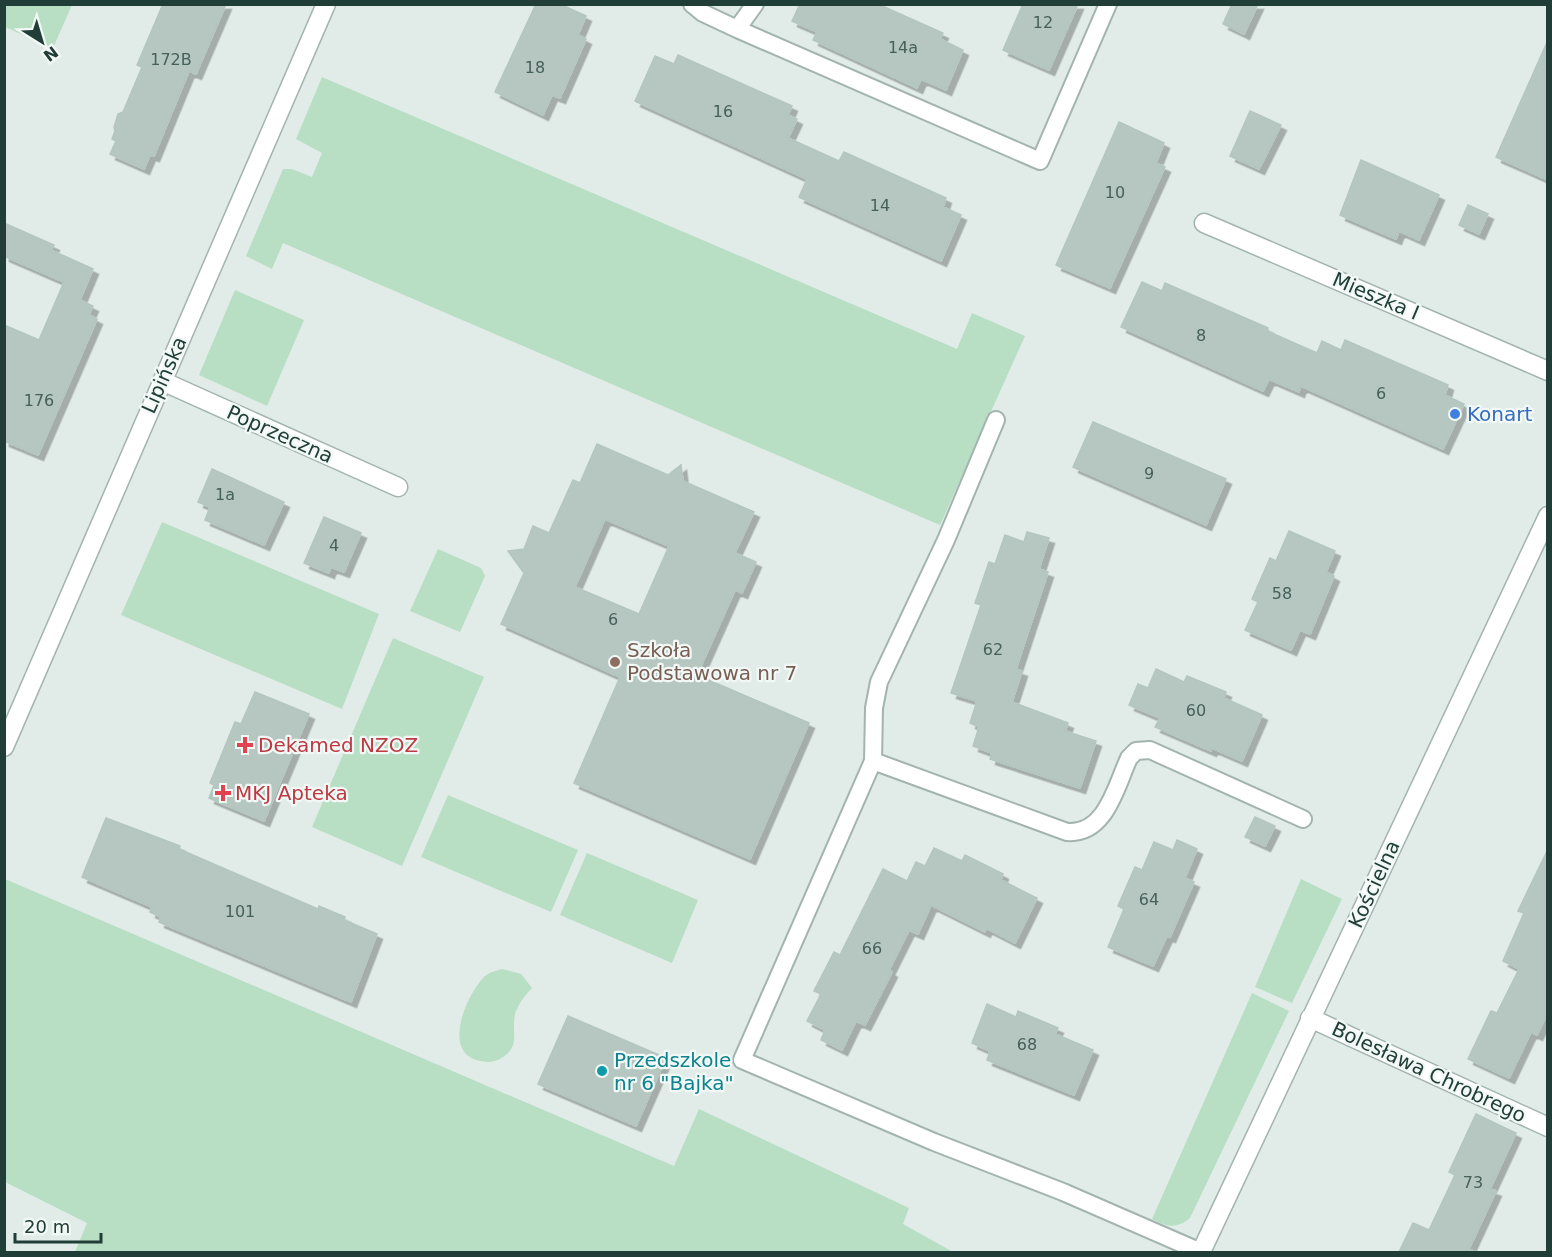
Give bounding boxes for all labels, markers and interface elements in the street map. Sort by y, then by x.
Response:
north arrow [12,12,72,72]
house number: 12 [1033,13,1053,32]
house number: 14a [888,38,918,57]
text: N [40,42,62,65]
house number: 172B [150,50,192,69]
house number: 18 [525,58,545,77]
house number: 16 [713,102,733,121]
house number: 10 [1105,183,1125,202]
house number: 14 [870,196,890,215]
street label: Mieszka I [1329,267,1423,325]
house number: 8 [1196,326,1206,345]
street label: Lipińska [136,333,192,417]
house number: 6 [1376,384,1386,403]
house number: 176 [24,391,54,410]
street label: Poprzeczna [223,400,337,468]
place label: Konart [1467,402,1533,426]
marker: Konart [1448,407,1462,421]
house number: 9 [1144,464,1154,483]
house number: 1a [215,485,235,504]
house number: 4 [329,536,339,555]
house number: 58 [1272,584,1292,603]
house number: 6 [608,610,618,629]
place label: Szkoła Podstawowa nr 7 [627,638,797,685]
house number: 62 [983,640,1003,659]
marker: Szkoła Podstawowa nr 7 [608,655,622,669]
house number: 60 [1186,701,1206,720]
place label: Dekamed NZOZ [258,733,418,757]
marker: Dekamed NZOZ [236,736,254,754]
place label: MKJ Apteka [235,781,348,805]
marker: MKJ Apteka [216,786,230,800]
street label: Kościelna [1343,836,1405,932]
house number: 64 [1139,890,1159,909]
house number: 101 [225,902,255,921]
house number: 66 [862,939,882,958]
street label: Bolesława Chrobrego [1328,1016,1530,1128]
house number: 68 [1017,1035,1037,1054]
place label: Przedszkole nr 6 "Bajka" [614,1048,734,1095]
marker: Przedszkole nr 6 "Bajka" [595,1064,609,1078]
house number: 73 [1463,1173,1483,1192]
scale bar [15,1206,100,1244]
text: 20 m [24,1216,70,1237]

